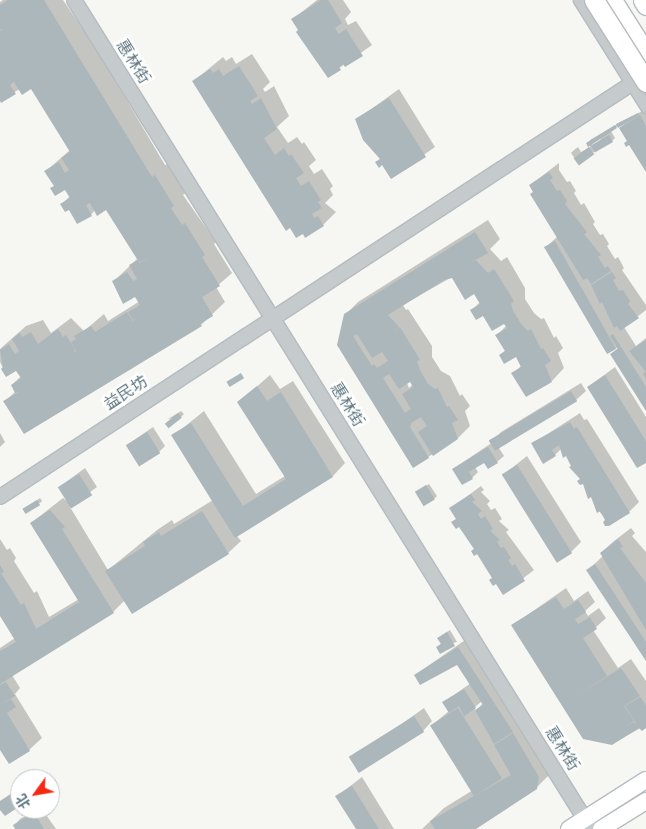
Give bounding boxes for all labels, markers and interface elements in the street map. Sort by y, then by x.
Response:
street label: 惠林街 [112,37,154,87]
street label: 益民坊 [101,372,151,414]
street label: 惠林街 [326,380,368,430]
street label: 惠林街 [541,724,583,774]
north arrow [10,769,60,819]
text: 北 [13,791,34,812]

